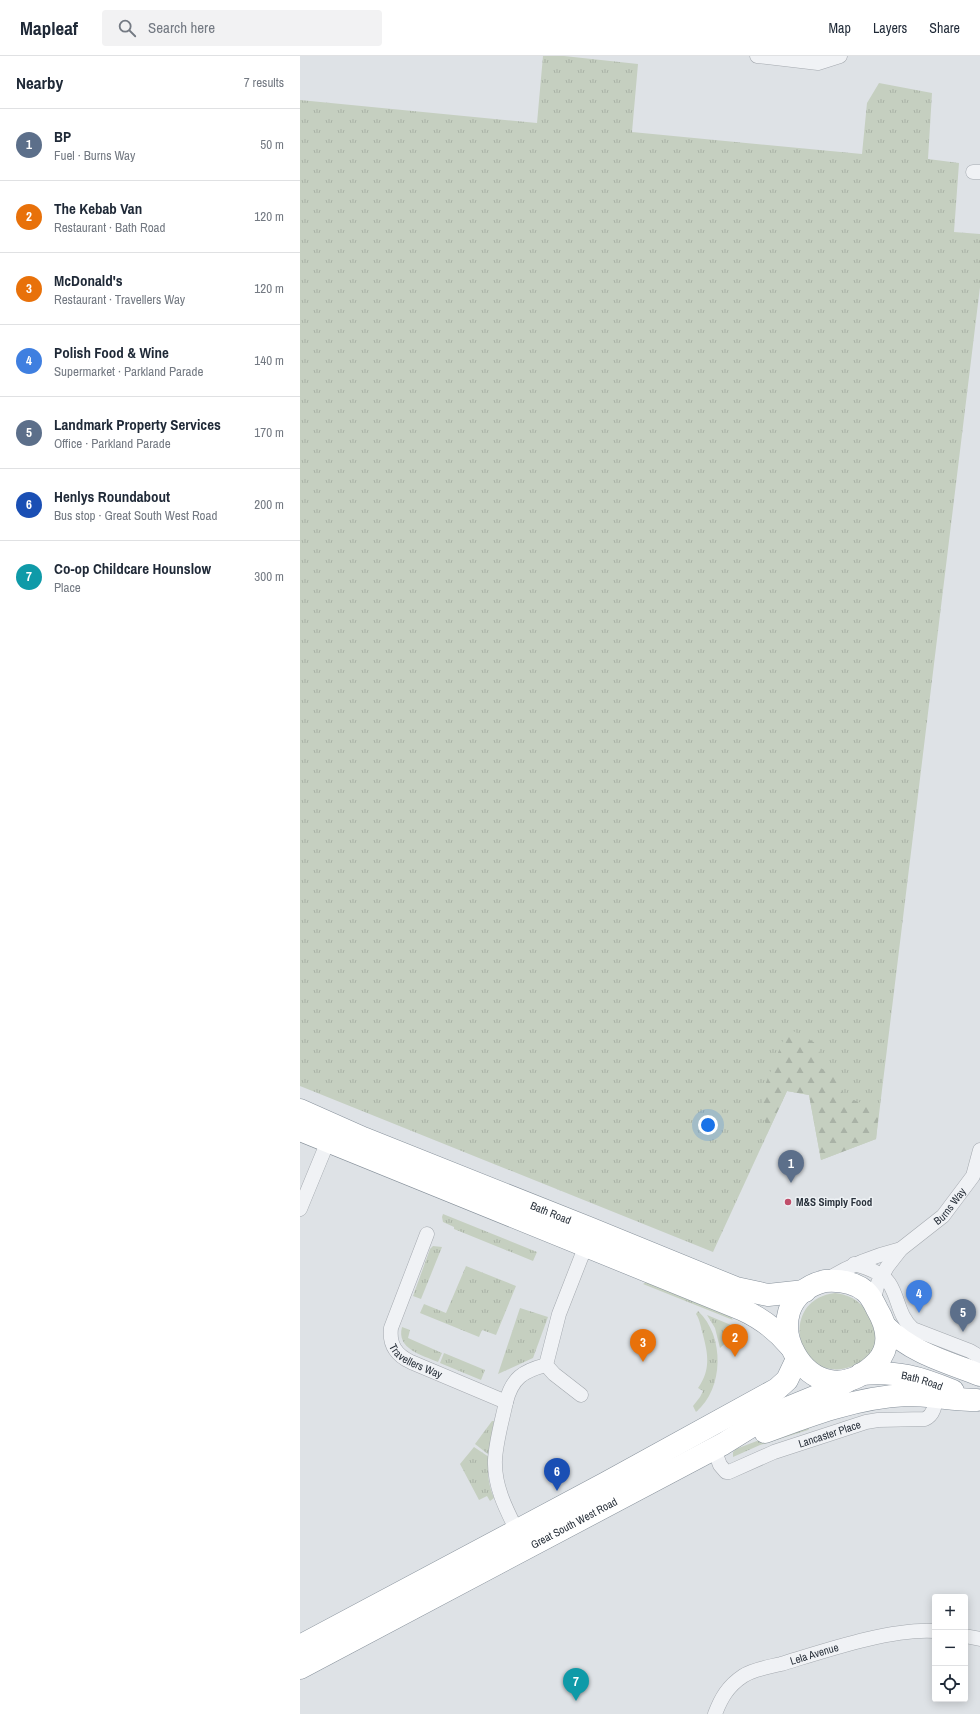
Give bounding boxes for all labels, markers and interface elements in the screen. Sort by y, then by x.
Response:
search box [102,10,382,46]
text: Mapleaf [20,15,78,41]
icon: search [116,17,138,39]
text: Search here [148,17,215,38]
text: Map [829,19,851,37]
text: Layers [873,19,907,37]
text: Share [929,19,960,37]
text: Nearby [16,71,63,94]
text: 7 results [244,74,284,91]
text: BP [54,126,71,147]
text: 1 [26,136,32,153]
text: 50 m [260,136,284,153]
text: Fuel · Burns Way [54,147,135,164]
text: The Kebab Van [54,198,142,219]
text: 2 [26,208,32,225]
text: 120 m [254,208,284,225]
text: Restaurant · Bath Road [54,219,165,236]
text: McDonald's [54,270,123,291]
text: 3 [26,280,32,297]
text: 120 m [254,280,284,297]
text: Restaurant · Travellers Way [54,291,185,308]
text: Polish Food & Wine [54,342,169,363]
text: 4 [26,352,32,369]
text: 140 m [254,352,284,369]
text: Supermarket · Parkland Parade [54,363,203,380]
text: Landmark Property Services [54,414,221,435]
text: 5 [26,424,32,441]
text: 170 m [254,424,284,441]
text: Office · Parkland Parade [54,435,171,452]
text: Henlys Roundabout [54,486,170,507]
text: 6 [26,496,32,513]
text: 200 m [254,496,284,513]
text: Bus stop · Great South West Road [54,507,217,524]
text: Co-op Childcare Hounslow [54,558,211,579]
text: 7 [26,568,32,585]
text: 300 m [254,568,284,585]
text: Place [54,579,81,596]
your location [698,1115,718,1135]
pin: 1 [778,1150,804,1183]
street label: Burns Way [931,1184,969,1228]
place label: M&S Simply Food [796,1195,872,1209]
marker: M&S Simply Food [783,1197,793,1207]
street label: Bath Road [528,1198,573,1227]
pin: 4 [906,1280,932,1313]
pin: 5 [950,1299,976,1332]
pin: 2 [722,1324,748,1357]
pin: 3 [630,1329,656,1362]
street label: Travellers Way [386,1341,445,1382]
street label: Bath Road [900,1368,945,1393]
street label: Lancaster Place [797,1417,863,1451]
pin: 6 [544,1458,570,1491]
street label: Great South West Road [528,1494,620,1552]
map controls [932,1594,968,1702]
button: + [932,1594,968,1630]
button: − [932,1630,968,1666]
street label: Lela Avenue [788,1640,840,1668]
button: locate [932,1666,968,1702]
pin: 7 [563,1668,589,1701]

